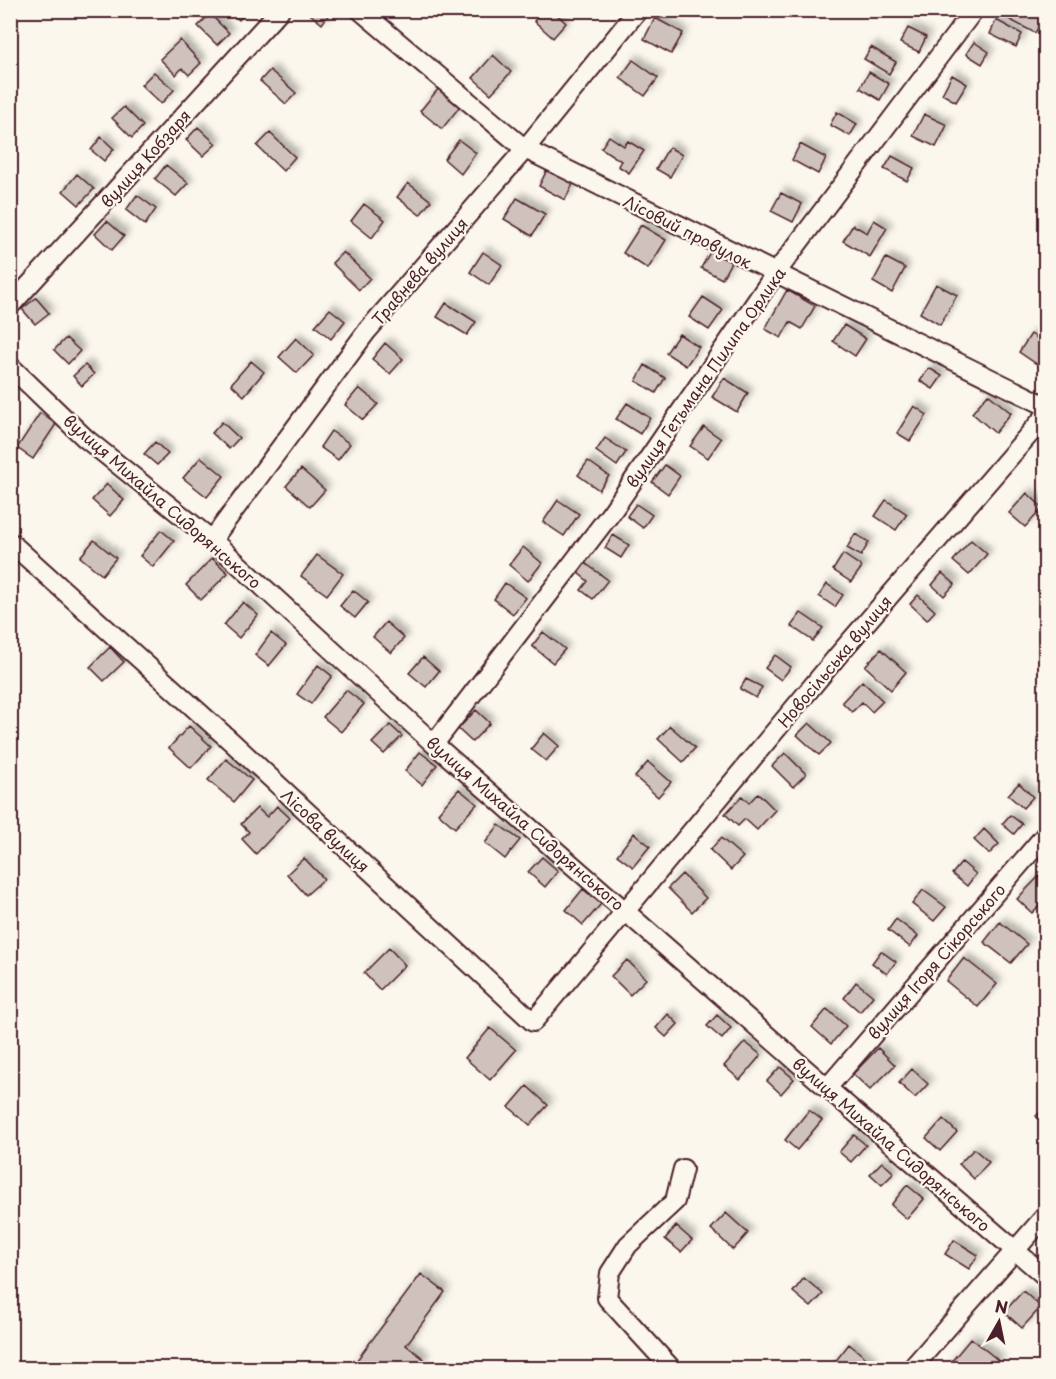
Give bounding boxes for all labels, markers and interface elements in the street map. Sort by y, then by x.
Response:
street label: вулиця Кобзаря [94,104,196,212]
street label: Лісовий провулок [620,188,757,274]
street label: Травнева вулиця [365,212,473,330]
street label: вулиця Гетьмана Пилипа Орлика [619,262,791,492]
street label: вулиця Михайла Сидорянського [59,408,267,594]
street label: Новосільська вулиця [771,590,897,732]
street label: вулиця Михайла Сидорянського [422,730,630,916]
street label: Лісова вулиця [276,783,376,877]
street label: вулиця Ігоря Сікорського [861,878,1011,1044]
street label: вулиця Михайла Сидорянського [788,1051,996,1237]
north arrow [969,1292,1029,1352]
text: N [993,1293,1010,1319]

